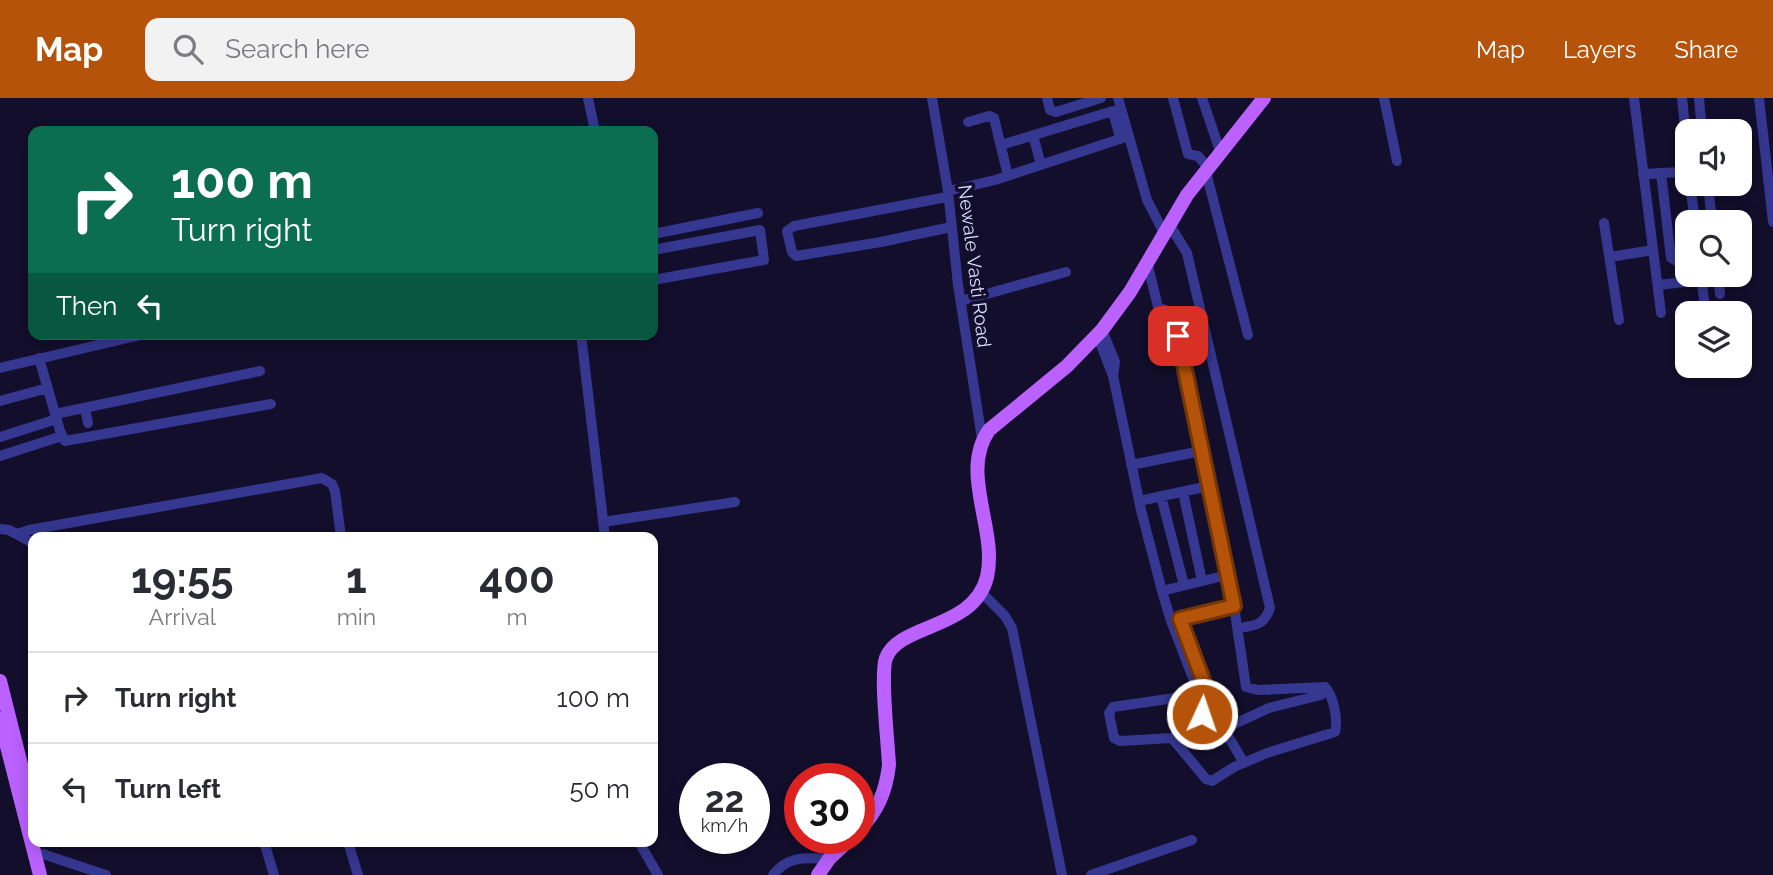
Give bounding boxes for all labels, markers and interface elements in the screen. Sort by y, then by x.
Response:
search box [145,18,635,81]
text: Map [35,30,103,69]
icon: search [169,30,207,68]
text: Search here [225,34,370,64]
text: Map [1476,35,1525,64]
text: Layers [1563,35,1636,64]
text: Share [1674,35,1738,64]
map controls [1675,119,1752,378]
button: sound [1675,119,1752,196]
text: 100 m [171,152,313,209]
icon: right [56,154,147,245]
street label: Newale Vasti Road [954,183,996,349]
button: search [1675,210,1752,287]
text: Turn right [171,211,312,248]
icon: left [131,287,169,325]
text: Then [56,291,117,321]
button: layers [1675,301,1752,378]
pin [1148,306,1208,366]
icon: arrive [1159,317,1197,355]
text: 19:55 [131,554,234,603]
text: 1 [346,554,367,603]
text: 400 [479,554,555,603]
text: Arrival [149,603,216,630]
text: min [337,603,376,630]
text: m [507,603,528,630]
position arrow [1165,677,1239,751]
icon: right [56,679,94,717]
text: Turn right [115,683,236,713]
text: 100 m [557,683,630,713]
speed limit sign: 30 [784,763,875,854]
icon: left [56,770,94,808]
text: Turn left [115,774,221,804]
text: 50 m [569,774,630,804]
text: 22 [705,779,744,820]
text: km/h [701,815,748,836]

